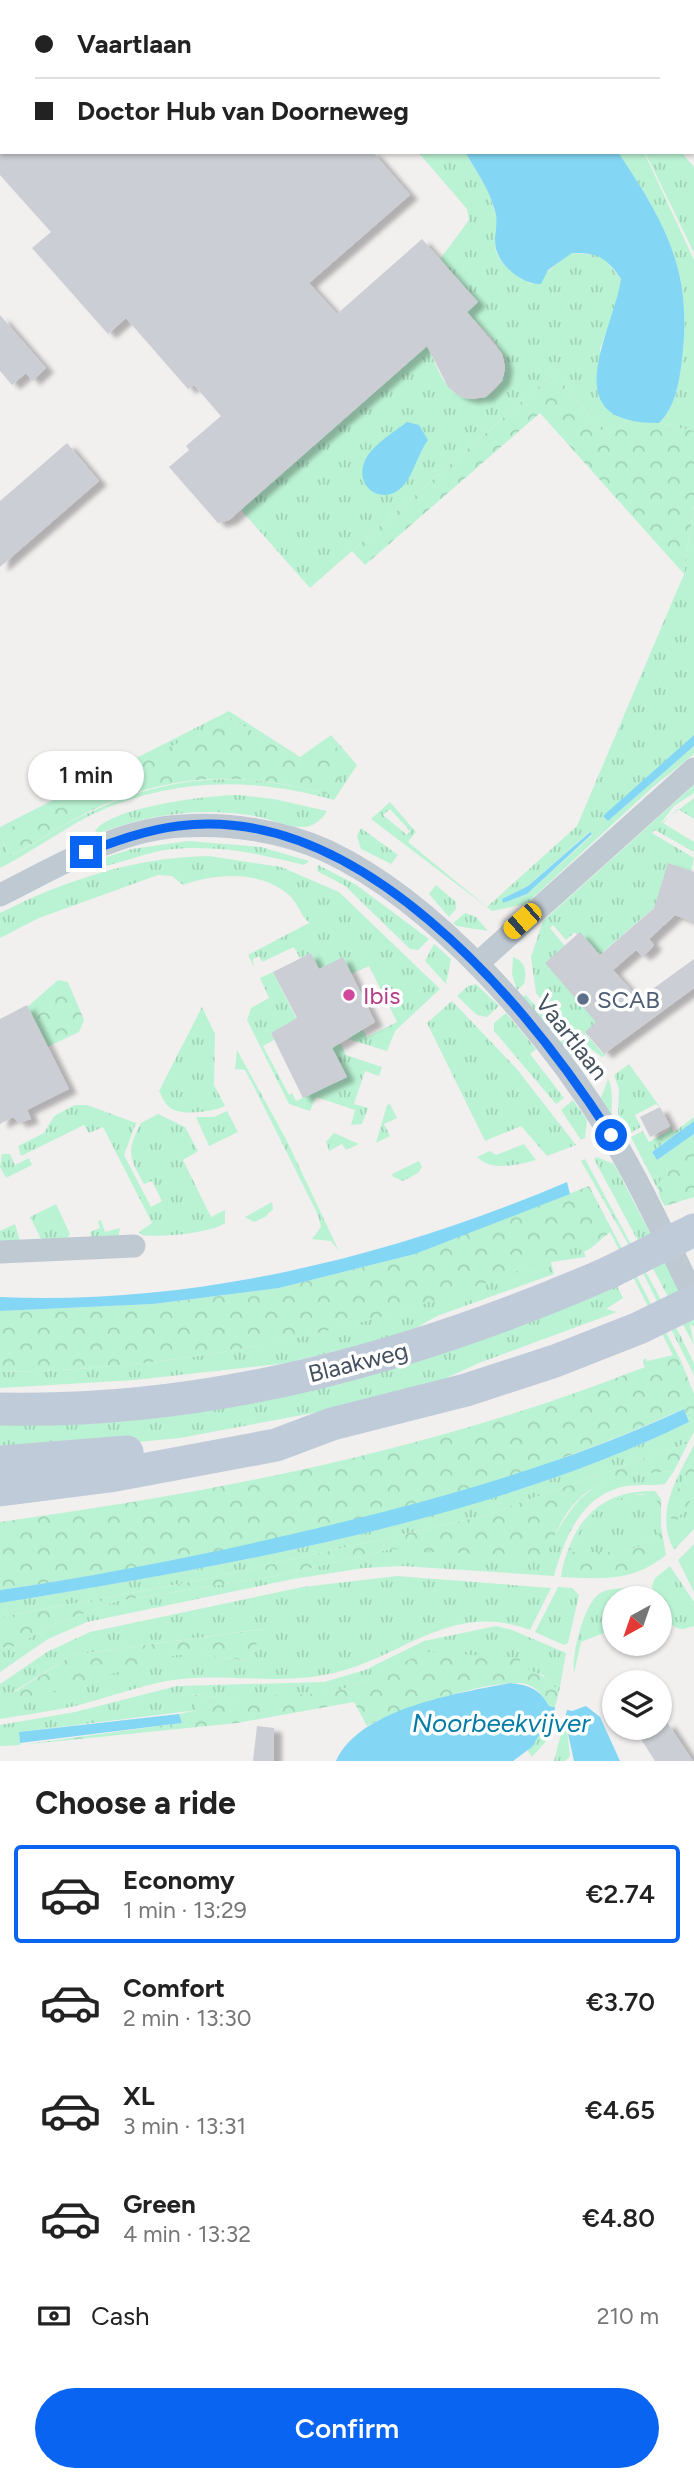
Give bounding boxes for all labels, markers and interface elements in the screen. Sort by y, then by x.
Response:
text: Vaartlaan [77,28,192,60]
text: Doctor Hub van Doorneweg [77,95,409,127]
callout: 1 min [28,750,144,800]
text: 1 min [59,761,113,789]
route end [70,836,102,868]
car [500,899,545,943]
place label: Ibis [363,981,400,1010]
place label: SCAB [597,985,660,1014]
marker: Ibis [341,987,357,1003]
street label: Vaartlaan [530,988,614,1086]
marker: SCAB [575,991,591,1007]
route start [595,1119,627,1151]
street label: Blaakweg [305,1336,411,1388]
north arrow [602,1586,672,1656]
map controls [602,1586,672,1740]
button: layers [602,1670,672,1740]
water label: Noorbeekvijver [412,1707,591,1739]
text: Choose a ride [35,1784,236,1822]
icon: car [39,1863,102,1926]
text: Economy [123,1864,235,1896]
text: €2.74 [586,1878,655,1910]
text: 1 min · 13:29 [123,1896,247,1924]
icon: car [39,1971,102,2034]
text: Comfort [123,1972,225,2004]
text: €3.70 [586,1986,655,2018]
text: 2 min · 13:30 [123,2004,252,2032]
icon: car [39,2079,102,2142]
text: XL [123,2080,155,2112]
text: €4.65 [585,2094,655,2126]
text: 3 min · 13:31 [123,2112,246,2140]
icon: car [39,2187,102,2250]
text: Green [123,2188,196,2220]
text: €4.80 [582,2202,655,2234]
text: 4 min · 13:32 [123,2220,251,2248]
icon: cash [35,2297,73,2335]
text: Cash [91,2300,150,2332]
text: 210 m [597,2302,659,2330]
button: Confirm [35,2388,659,2468]

